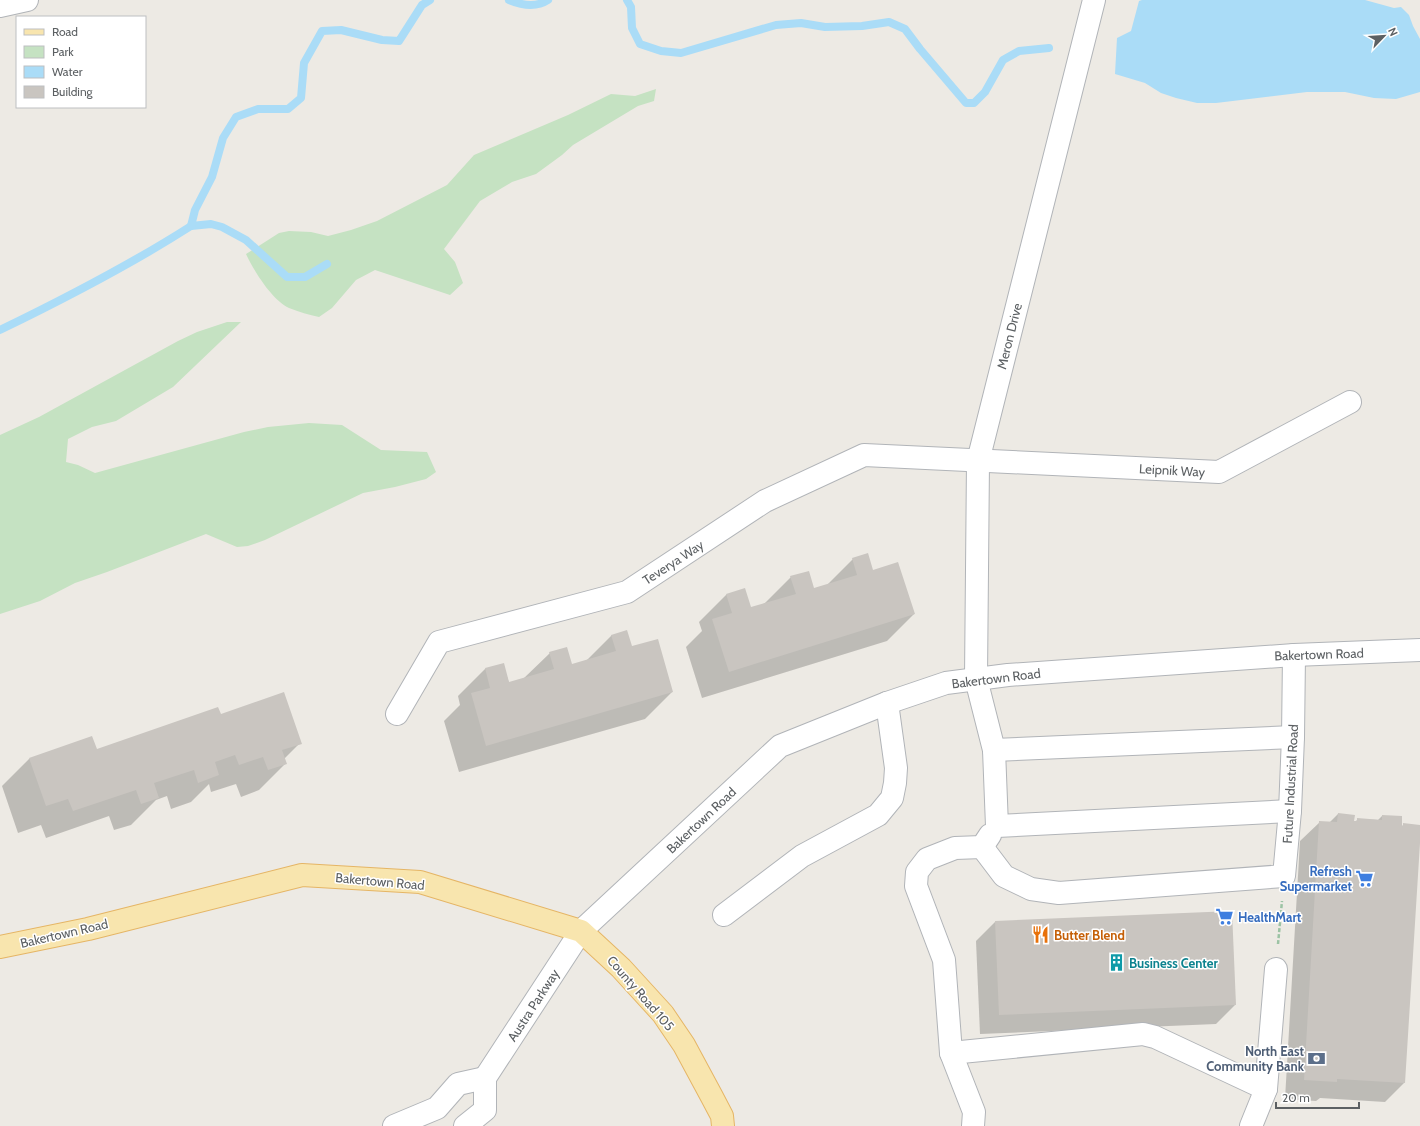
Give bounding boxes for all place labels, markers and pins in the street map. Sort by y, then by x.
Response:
place label: Refresh Supermarket [1280,863,1353,894]
supermarket icon: Refresh Supermarket [1355,868,1375,888]
supermarket icon: HealthMart [1215,907,1235,927]
place label: HealthMart [1238,909,1302,925]
restaurant icon: Butter Blend [1031,925,1051,945]
place label: Butter Blend [1054,927,1125,943]
building icon: Business Center [1106,953,1126,973]
place label: Business Center [1129,955,1218,971]
place label: North East Community Bank [1206,1043,1305,1074]
bank icon: North East Community Bank [1307,1048,1327,1068]

